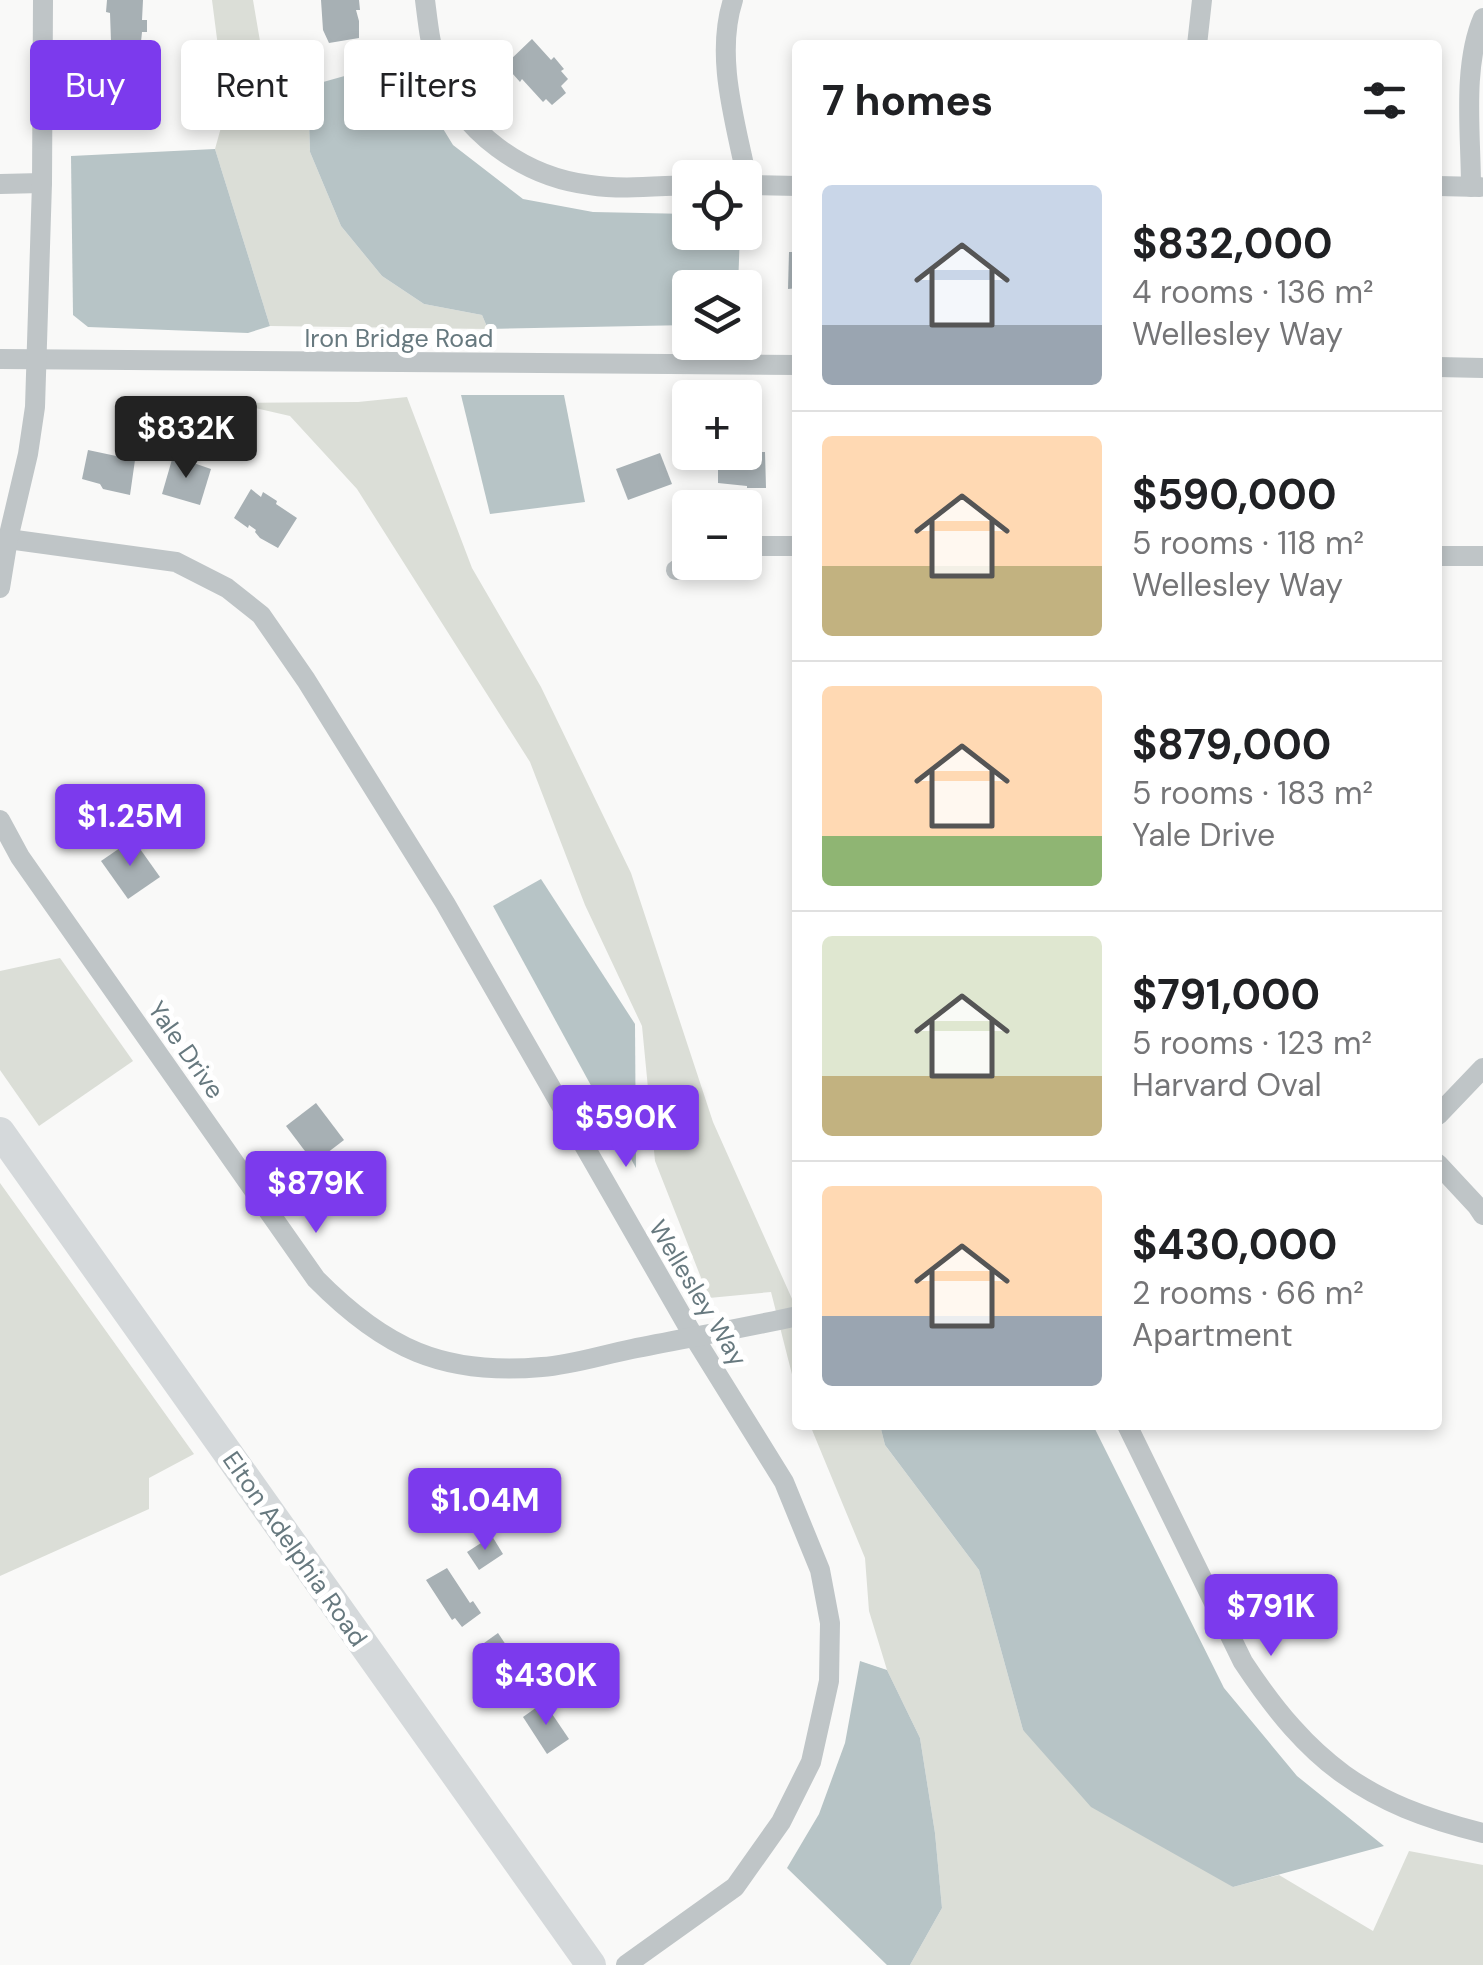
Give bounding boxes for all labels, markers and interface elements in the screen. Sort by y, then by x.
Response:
chip: Buy [30,40,161,130]
chip: Rent [181,40,324,130]
chip: Filters [344,40,513,130]
text: 7 homes [822,73,993,128]
icon: filters [1357,73,1412,128]
map controls [672,160,762,580]
button: locate [672,160,762,250]
text: $832,000 [1132,216,1333,271]
icon: home [902,225,1022,345]
button: layers [672,270,762,360]
text: 4 rooms · 136 m² [1132,271,1374,313]
text: Wellesley Way [1132,313,1343,355]
street label: Iron Bridge Road [305,322,493,355]
button: + [672,380,762,470]
pin: $832K [116,396,256,481]
text: $832K [137,407,235,449]
text: $590,000 [1132,467,1337,522]
icon: home [902,476,1022,596]
button: − [672,490,762,580]
text: 5 rooms · 118 m² [1132,522,1364,564]
text: Wellesley Way [1132,564,1343,606]
text: $879,000 [1132,717,1331,772]
icon: home [902,726,1022,846]
text: 5 rooms · 183 m² [1132,772,1373,814]
pin: $1.25M [49,784,211,869]
text: $1.25M [77,795,183,837]
text: Yale Drive [1132,814,1275,856]
text: $791,000 [1132,967,1320,1022]
icon: home [902,976,1022,1096]
street label: Yale Drive [140,995,232,1105]
text: 5 rooms · 123 m² [1132,1022,1372,1064]
text: Harvard Oval [1132,1064,1322,1106]
pin: $590K [556,1085,696,1170]
text: $590K [575,1096,677,1138]
pin: $879K [246,1151,386,1236]
text: $879K [267,1162,365,1204]
street label: Wellesley Way [641,1214,755,1372]
text: $430,000 [1132,1217,1337,1272]
icon: home [902,1226,1022,1346]
text: 2 rooms · 66 m² [1132,1272,1364,1314]
text: Apartment [1132,1314,1293,1356]
street label: Elton Adelphia Road [215,1445,375,1653]
pin: $1.04M [404,1468,566,1553]
text: $1.04M [430,1479,540,1521]
pin: $791K [1201,1574,1341,1659]
text: $791K [1227,1585,1315,1627]
pin: $430K [476,1643,616,1728]
text: $430K [495,1654,597,1696]

